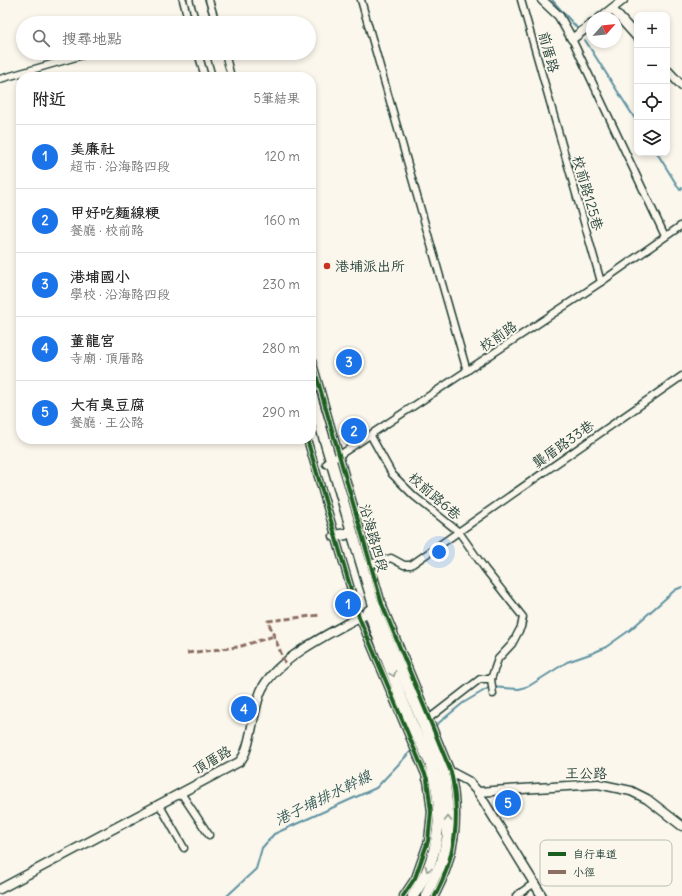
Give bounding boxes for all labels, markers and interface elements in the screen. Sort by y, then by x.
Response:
north arrow [586,12,622,48]
map controls [634,12,670,156]
button: + [634,12,670,48]
search box [16,16,316,60]
icon: search [30,27,52,49]
text: 搜尋地點 [62,29,122,48]
street label: 前厝路 [535,29,563,75]
button: − [634,48,670,84]
button: locate [634,84,670,120]
text: 附近 [32,88,66,110]
text: 5筆結果 [254,90,300,107]
button: layers [634,120,670,156]
text: 美廉社 [70,139,115,158]
text: 1 [42,148,48,165]
text: 120 m [265,148,300,165]
street label: 校前路125巷 [569,153,608,234]
text: 超市 · 沿海路四段 [70,158,170,175]
text: 甲好吃麵線粳 [70,203,160,222]
text: 2 [41,212,49,229]
text: 160 m [264,212,300,229]
text: 餐廳 · 校前路 [70,222,144,239]
place label: 港埔派出所 [335,257,405,275]
marker: 港埔派出所 [322,261,332,271]
text: 港埔國小 [70,267,130,286]
text: 3 [41,276,49,293]
text: 230 m [262,276,300,293]
text: 學校 · 沿海路四段 [70,286,170,303]
street label: 校前路 [476,317,520,355]
text: 董龍宮 [70,331,115,350]
text: 4 [41,340,49,357]
text: 280 m [262,340,300,357]
pin: 3 [336,347,362,377]
text: 寺廟 · 頂厝路 [70,350,144,367]
text: 大有臭豆腐 [70,395,145,414]
text: 5 [41,404,49,421]
text: 290 m [262,404,300,421]
text: 餐廳 · 王公路 [70,414,144,431]
street label: 龔厝路33巷 [528,415,598,472]
pin: 2 [341,416,367,446]
street label: 校前路6巷 [405,468,466,524]
street label: 沿海路四段 [356,502,392,574]
your location [429,542,449,562]
pin: 1 [335,589,361,619]
one-way arrow [389,671,397,678]
pin: 4 [231,694,257,724]
street label: 頂厝路 [189,742,235,778]
street label: 王公路 [565,764,607,782]
water label: 港子埔排水幹線 [271,766,375,829]
pin: 5 [495,788,521,818]
one-way arrow [444,816,452,822]
legend [540,840,672,886]
text: 自行車道 [573,847,617,861]
one-way arrow [425,865,433,873]
text: 小徑 [573,865,595,879]

